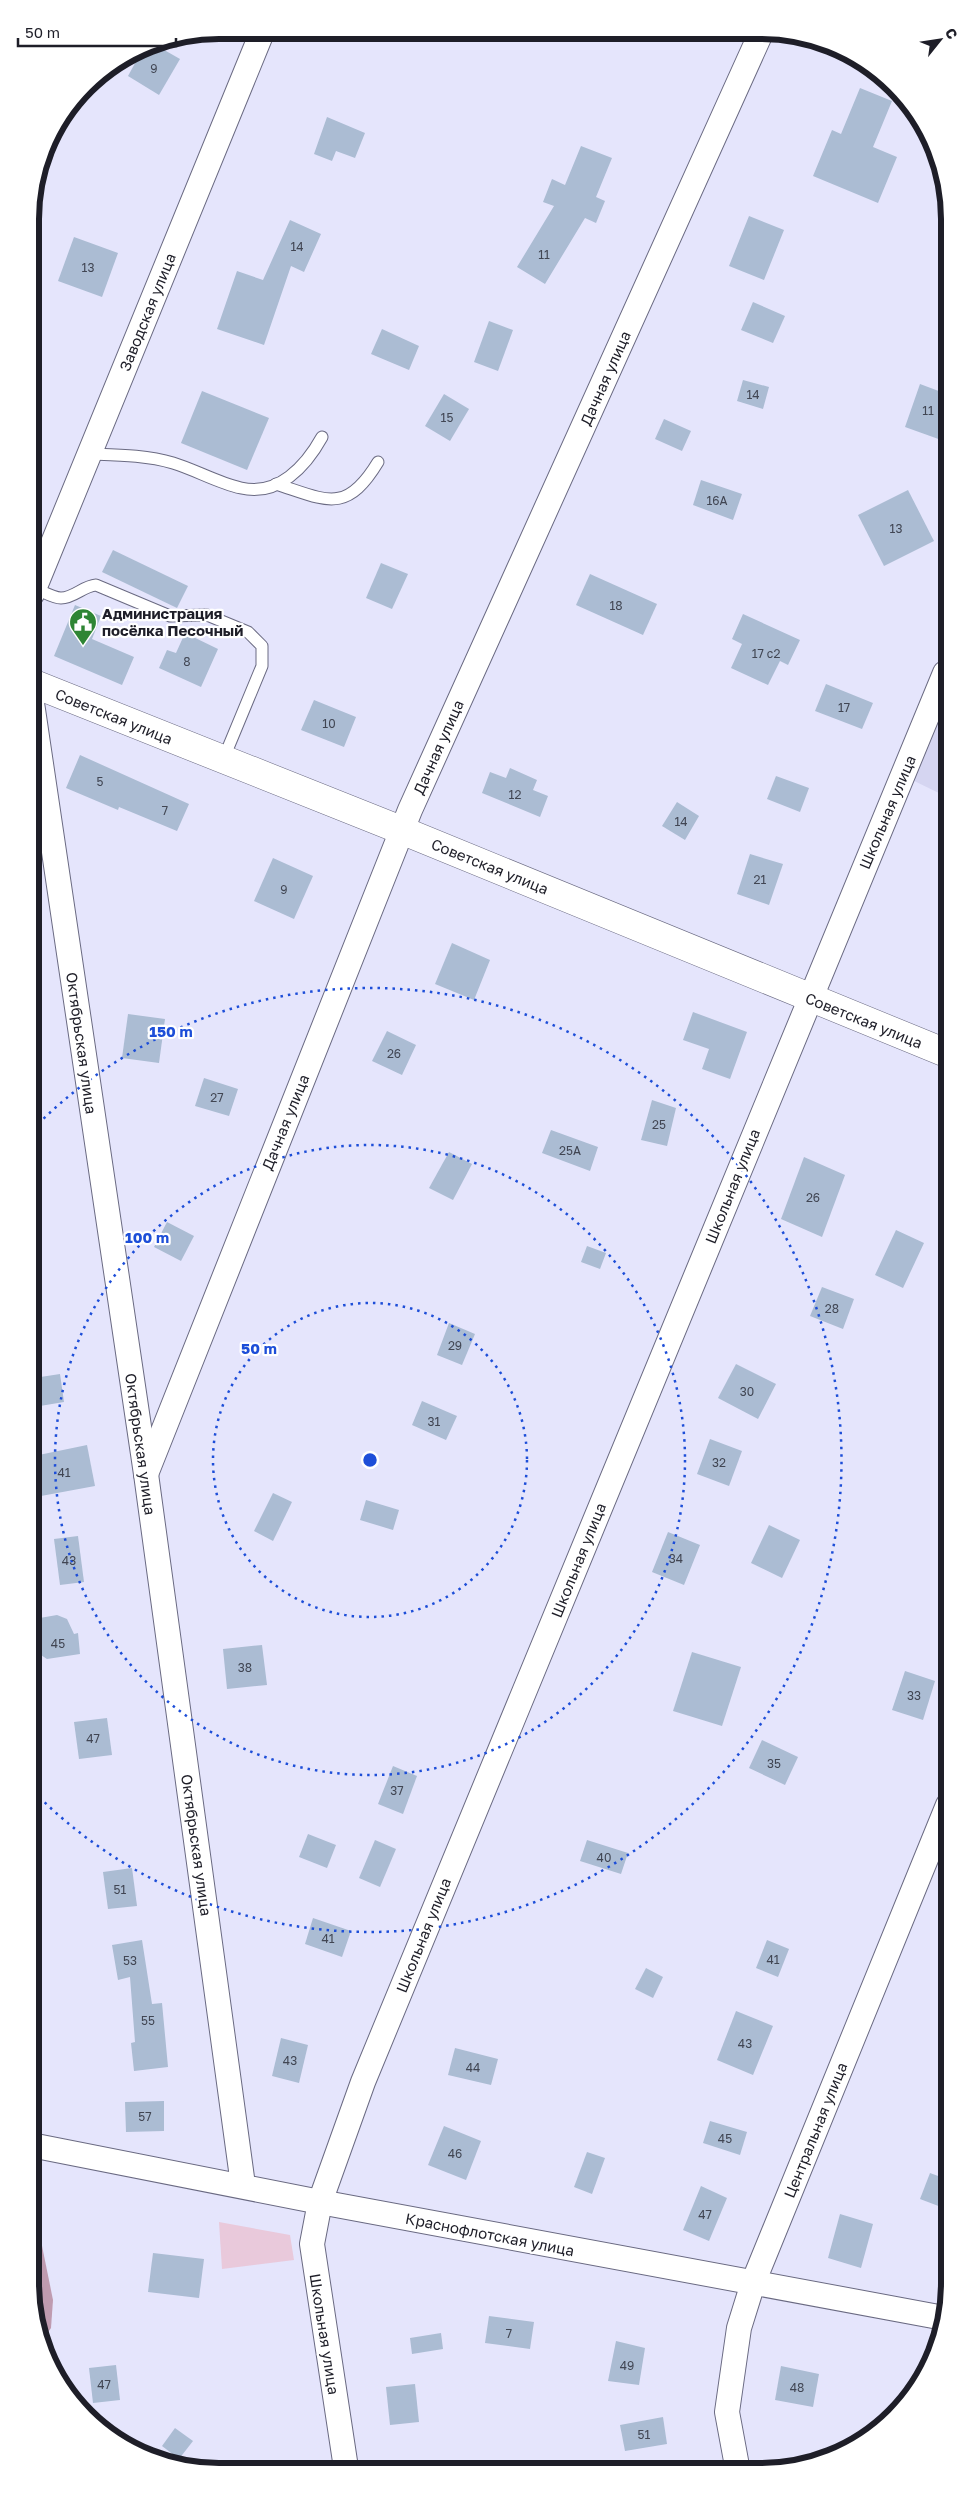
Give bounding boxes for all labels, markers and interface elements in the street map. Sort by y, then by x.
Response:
scale bar [18,15,175,47]
north arrow [915,15,965,65]
text: 50 m [25,23,60,41]
text: С [942,25,962,42]
house number: 9 [150,61,158,76]
house number: 14 [290,239,304,254]
house number: 11 [538,247,550,262]
street label: Заводская улица [115,250,179,374]
house number: 13 [82,260,94,275]
street label: Дачная улица [576,328,634,428]
house number: 14 [746,387,760,402]
house number: 11 [922,403,934,418]
house number: 15 [441,410,453,425]
house number: 16А [706,493,728,508]
house number: 13 [890,521,902,536]
house number: 18 [609,598,623,613]
place label: Администрация посёлка Песочный [102,604,243,639]
public building icon: Администрация посёлка Песочный [68,607,98,646]
house number: 17 с2 [752,646,780,661]
house number: 8 [183,654,191,669]
street label: Советская улица [53,684,175,748]
street label: Дачная улица [409,697,467,797]
house number: 17 [838,700,850,715]
house number: 10 [322,716,336,731]
street label: Школьная улица [855,752,919,872]
house number: 5 [97,774,104,789]
house number: 12 [509,787,521,802]
house number: 7 [162,803,168,818]
house number: 14 [674,814,688,829]
street label: Советская улица [429,834,551,898]
house number: 21 [754,872,767,887]
house number: 9 [280,882,288,897]
street label: Октябрьская улица [63,971,101,1115]
street label: Советская улица [803,988,925,1052]
text: 150 m [149,1022,193,1040]
house number: 26 [387,1046,401,1061]
street label: Дачная улица [258,1072,312,1172]
house number: 27 [210,1090,224,1105]
house number: 25 [652,1117,666,1132]
street label: Школьная улица [701,1126,763,1246]
house number: 25А [559,1143,581,1158]
house number: 26 [806,1190,820,1205]
text: 100 m [125,1228,169,1246]
house number: 28 [825,1301,839,1316]
house number: 29 [448,1338,462,1353]
text: 50 m [241,1339,277,1357]
street label: Октябрьская улица [122,1372,160,1516]
house number: 30 [740,1384,754,1399]
house number: 31 [428,1414,441,1429]
centre of rings [361,1451,379,1469]
house number: 32 [712,1455,726,1470]
house number: 41 [57,1465,71,1480]
street label: Школьная улица [547,1500,609,1620]
house number: 34 [669,1551,683,1566]
house number: 43 [62,1553,76,1568]
house number: 45 [51,1636,65,1651]
house number: 38 [238,1660,252,1675]
house number: 33 [907,1688,921,1703]
house number: 47 [86,1731,100,1746]
house number: 35 [767,1756,781,1771]
street label: Октябрьская улица [178,1773,216,1917]
house number: 37 [390,1783,404,1798]
house number: 40 [597,1850,611,1865]
street label: Школьная улица [392,1875,454,1995]
house number: 51 [114,1882,127,1897]
house number: 41 [321,1931,335,1946]
house number: 41 [766,1952,780,1967]
house number: 53 [123,1953,137,1968]
house number: 55 [141,2013,155,2028]
house number: 43 [738,2036,752,2051]
house number: 43 [283,2053,297,2068]
house number: 44 [466,2060,480,2075]
street label: Центральная улица [780,2060,850,2200]
house number: 57 [138,2109,152,2124]
house number: 45 [718,2131,732,2146]
house number: 46 [448,2146,462,2161]
house number: 47 [698,2207,712,2222]
street label: Краснофлотская улица [404,2209,576,2259]
street label: Школьная улица [307,2272,343,2396]
house number: 7 [506,2326,512,2341]
house number: 49 [620,2358,634,2373]
house number: 47 [97,2377,111,2392]
house number: 48 [790,2380,804,2395]
house number: 51 [638,2427,651,2442]

